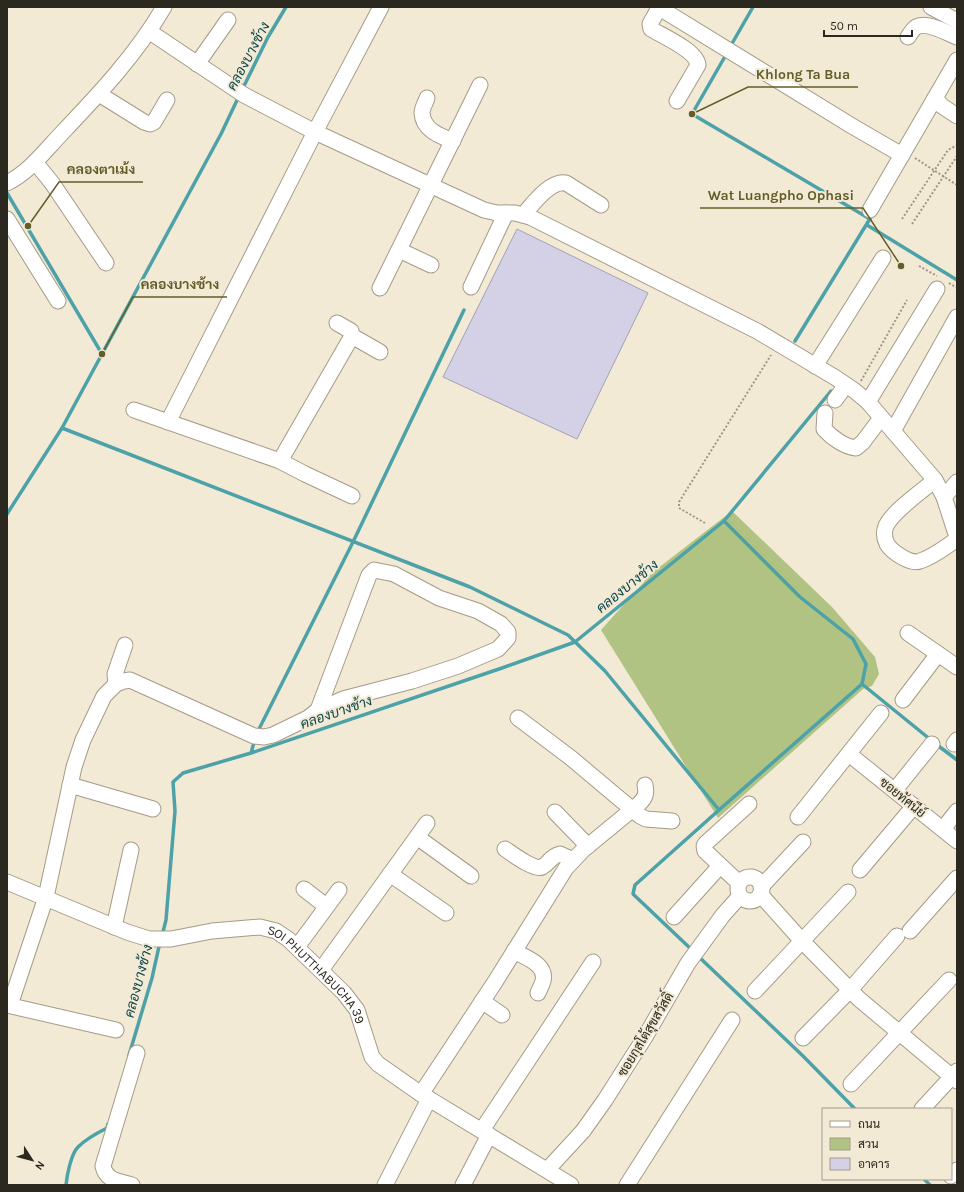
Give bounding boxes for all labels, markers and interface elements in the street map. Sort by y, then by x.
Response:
scale bar [824,12,912,38]
water label: คลองบางช้าง [223,19,274,93]
text: 50 m [830,19,858,33]
callout: Khlong Ta Bua [748,61,858,87]
text: Khlong Ta Bua [756,66,850,83]
callout: คลองตาเม้ง [59,156,143,182]
text: คลองตาเม้ง [67,161,135,178]
callout: Wat Luangpho Ophasi [700,182,863,208]
text: Wat Luangpho Ophasi [708,187,854,204]
callout: คลองบางช้าง [133,271,227,297]
text: คลองบางช้าง [141,276,219,293]
water label: คลองบางช้าง [593,556,662,617]
water label: คลองบางช้าง [298,692,374,733]
street label: ซอยทัศนีย์ [877,773,930,821]
street label: SOI PHUTTHABUCHA 39 [266,922,368,1025]
water label: คลองบางช้าง [121,943,156,1020]
street label: ซอยกุสโต้สุขสวัสดิ์ [610,987,678,1080]
legend [822,1108,952,1180]
text: ถนน [858,1117,881,1131]
text: สวน [858,1137,879,1151]
north arrow [12,1140,52,1180]
text: อาคาร [858,1157,890,1171]
text: N [32,1159,47,1173]

